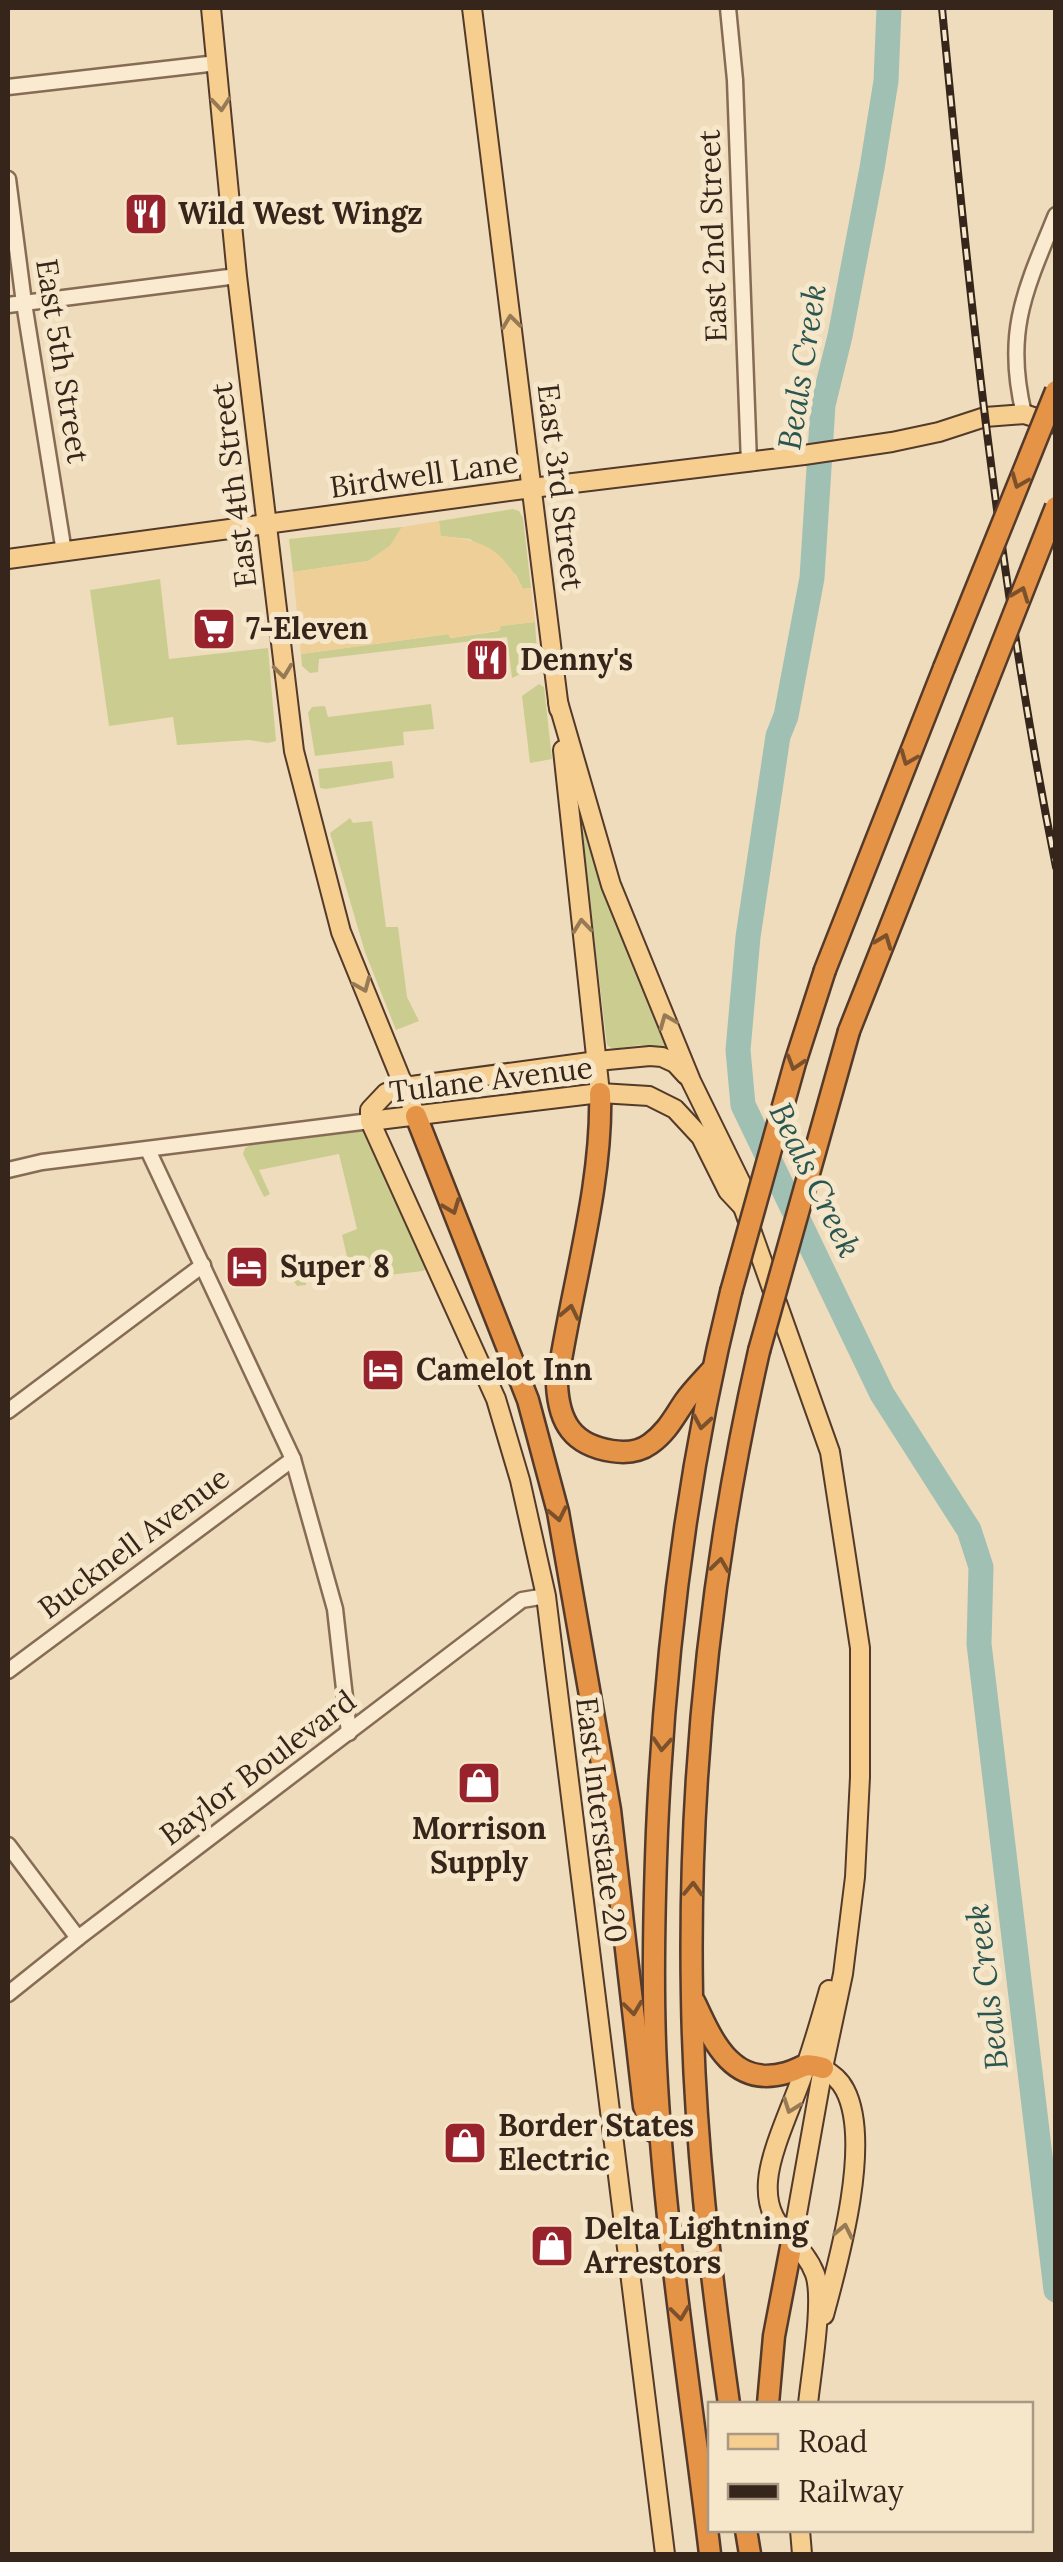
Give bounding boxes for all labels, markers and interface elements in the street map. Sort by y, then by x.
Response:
one-way arrow [209,97,231,113]
street label: East 2nd Street [689,129,735,343]
restaurant icon: Wild West Wingz [123,191,169,237]
place label: Wild West Wingz [178,194,423,233]
street label: East 5th Street [28,256,98,466]
water label: Beals Creek [768,281,835,453]
one-way arrow [502,313,523,330]
street label: East 4th Street [202,380,264,590]
street label: East 3rd Street [529,381,593,593]
street label: Birdwell Lane [327,442,520,506]
one-way arrow [1011,471,1031,489]
one-way arrow [1009,586,1029,604]
supermarket icon: 7-Eleven [191,606,237,652]
place label: 7-Eleven [246,609,368,647]
restaurant icon: Denny's [464,637,510,683]
place label: Denny's [520,640,633,679]
one-way arrow [272,663,293,679]
one-way arrow [899,749,920,766]
one-way arrow [572,918,593,934]
one-way arrow [873,933,893,950]
one-way arrow [351,975,371,993]
one-way arrow [658,1013,678,1031]
street label: Tulane Avenue [387,1048,595,1110]
one-way arrow [786,1054,807,1071]
water label: Beals Creek [760,1096,871,1264]
one-way arrow [440,1197,460,1215]
hotel icon: Super 8 [224,1244,270,1290]
place label: Super 8 [280,1247,390,1285]
one-way arrow [558,1304,579,1321]
hotel icon: Camelot Inn [360,1347,406,1393]
place label: Camelot Inn [416,1350,592,1388]
one-way arrow [692,1414,713,1430]
street label: Bucknell Avenue [31,1458,236,1626]
one-way arrow [546,1505,567,1522]
one-way arrow [709,1557,730,1573]
street label: Baylor Boulevard [152,1681,364,1854]
street label: East Interstate 20 [568,1695,636,1945]
one-way arrow [652,1737,673,1753]
shop icon: Morrison Supply [456,1760,502,1806]
place label: Morrison Supply [412,1809,546,1882]
one-way arrow [682,1880,703,1896]
water label: Beals Creek [956,1902,1017,2073]
one-way arrow [622,2000,643,2016]
one-way arrow [782,2096,803,2113]
place label: Border States Electric [498,2106,694,2178]
shop icon: Border States Electric [442,2120,488,2166]
place label: Delta Lightning Arrestors [584,2209,810,2281]
one-way arrow [832,2222,853,2239]
shop icon: Delta Lightning Arrestors [529,2223,575,2269]
one-way arrow [669,2305,690,2321]
legend [708,2402,1033,2532]
text: Road [798,2422,868,2460]
text: Railway [798,2472,904,2511]

